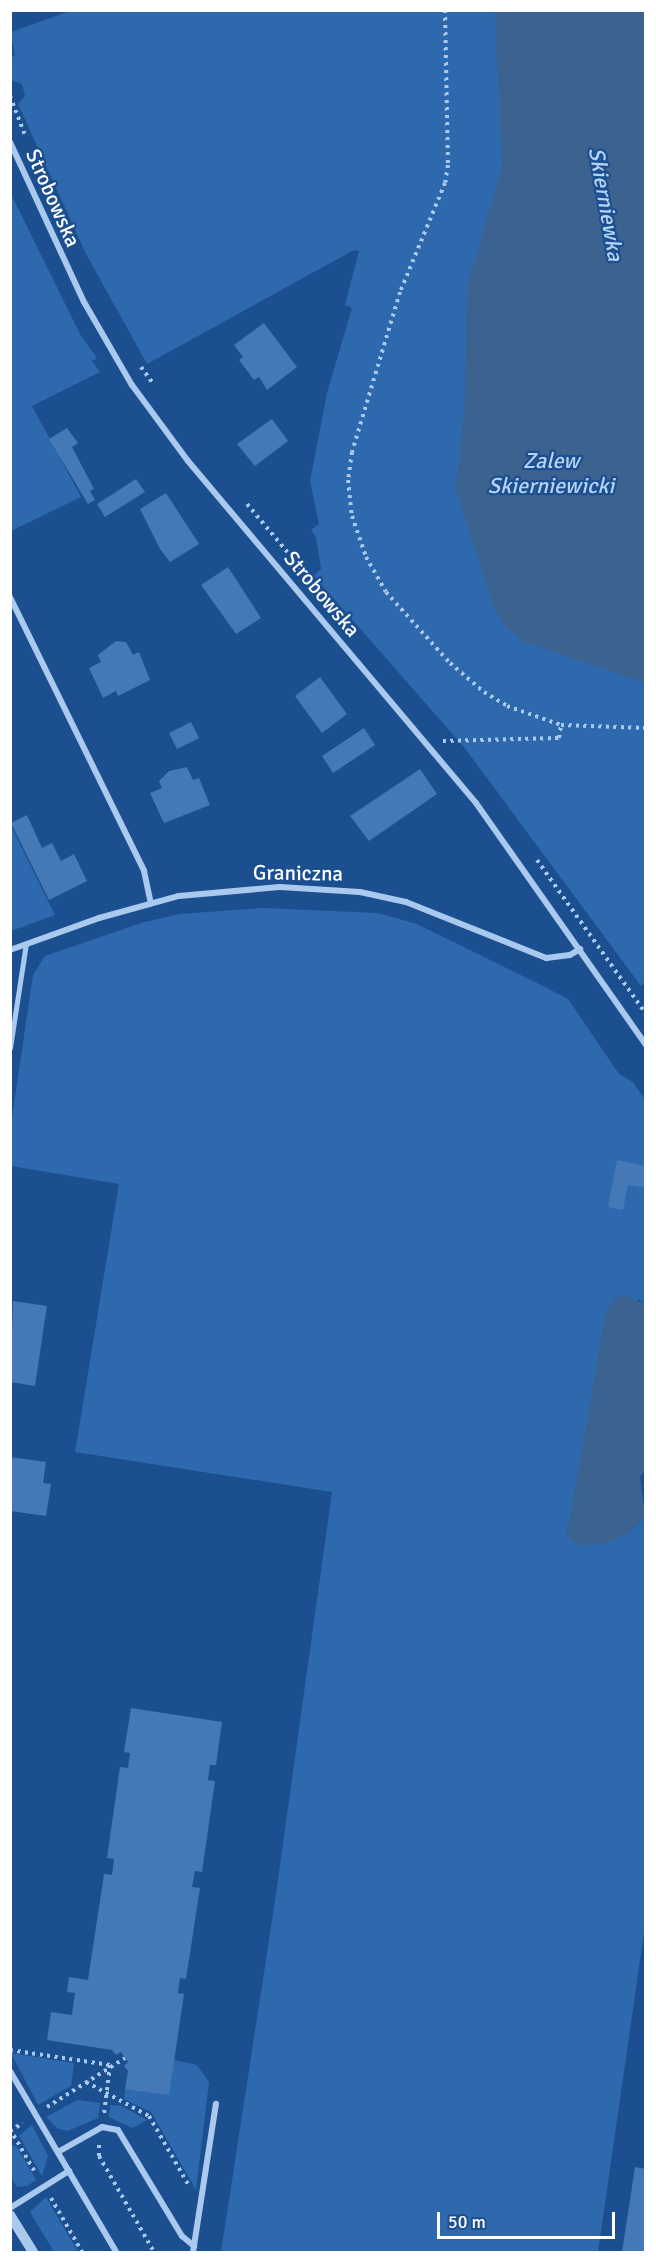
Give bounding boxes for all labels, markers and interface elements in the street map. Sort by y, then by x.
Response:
street label: Strobowska [20,145,86,251]
water label: Skierniewka [583,145,629,263]
water label: Zalew Skierniewicki [488,447,614,499]
street label: Strobowska [279,546,365,642]
street label: Graniczna [253,860,343,886]
scale bar [440,2200,618,2238]
text: 50 m [448,2211,486,2233]

